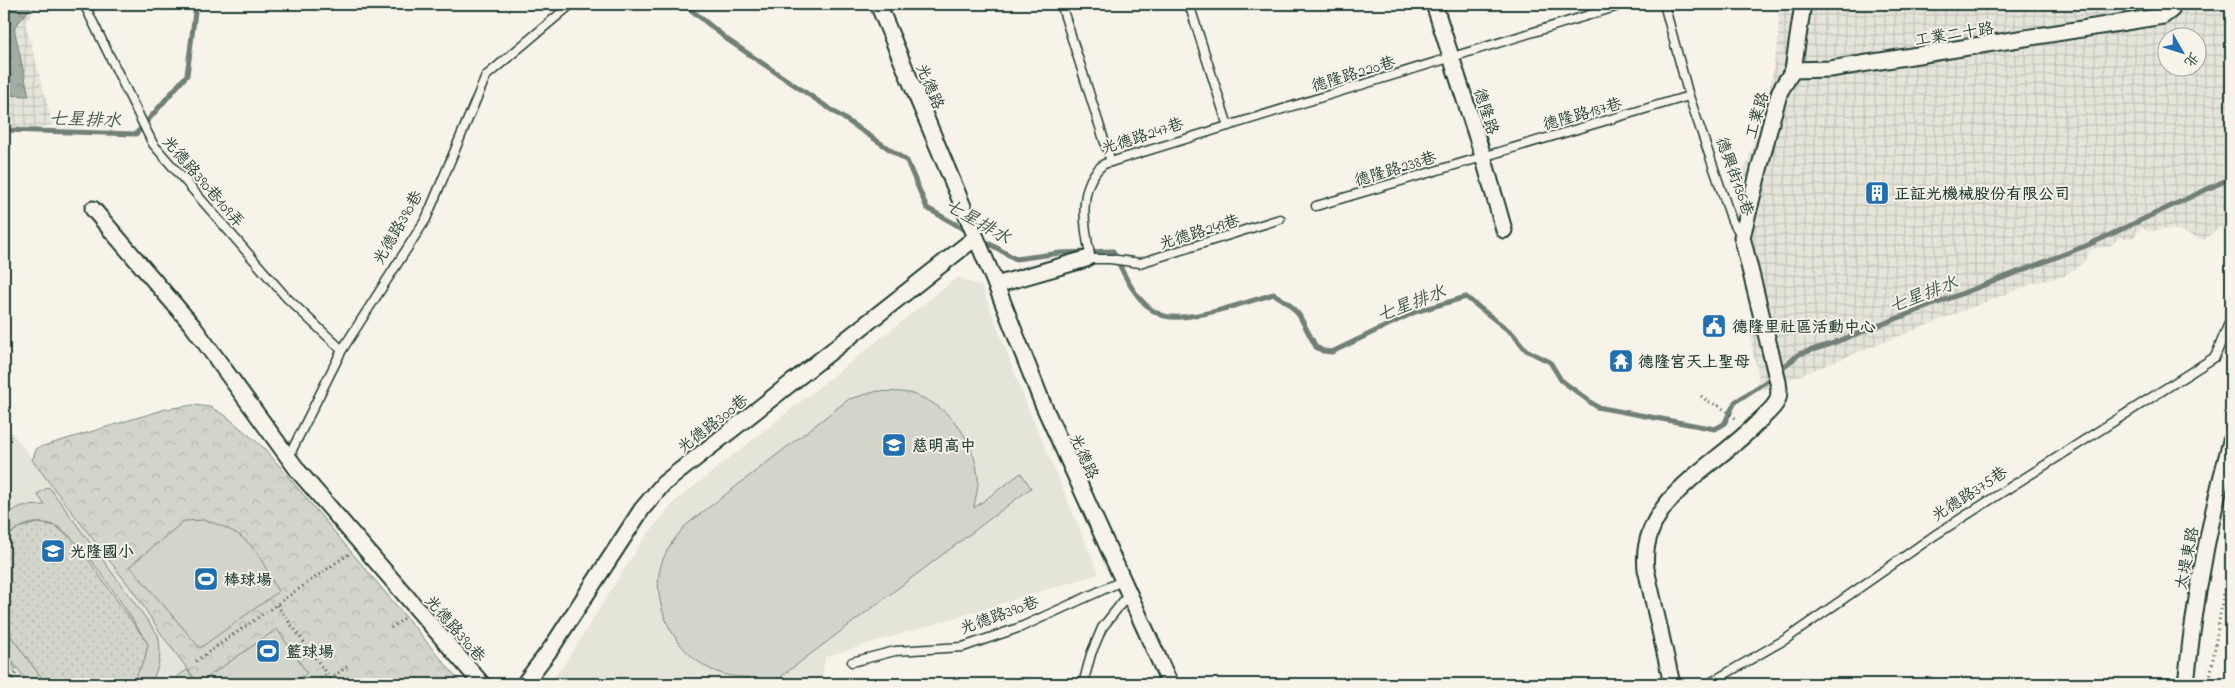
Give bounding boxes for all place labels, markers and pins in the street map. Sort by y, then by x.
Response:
building icon: 正証光機械股份有限公司 [1864,180,1890,206]
place label: 正証光機械股份有限公司 [1894,183,2070,207]
public building icon: 德隆里社區活動中心 [1701,313,1727,339]
place label: 德隆里社區活動中心 [1732,316,1876,340]
temple icon: 德隆宮天上聖母 [1608,348,1634,374]
place label: 德隆宮天上聖母 [1638,351,1750,375]
school or university icon: 慈明高中 [881,432,907,458]
place label: 慈明高中 [912,435,976,459]
school or university icon: 光隆國小 [40,538,66,564]
place label: 光隆國小 [70,541,134,565]
sports icon: 棒球場 [193,566,219,592]
place label: 棒球場 [224,569,272,593]
sports icon: 籃球場 [255,638,281,664]
place label: 籃球場 [286,641,334,665]

